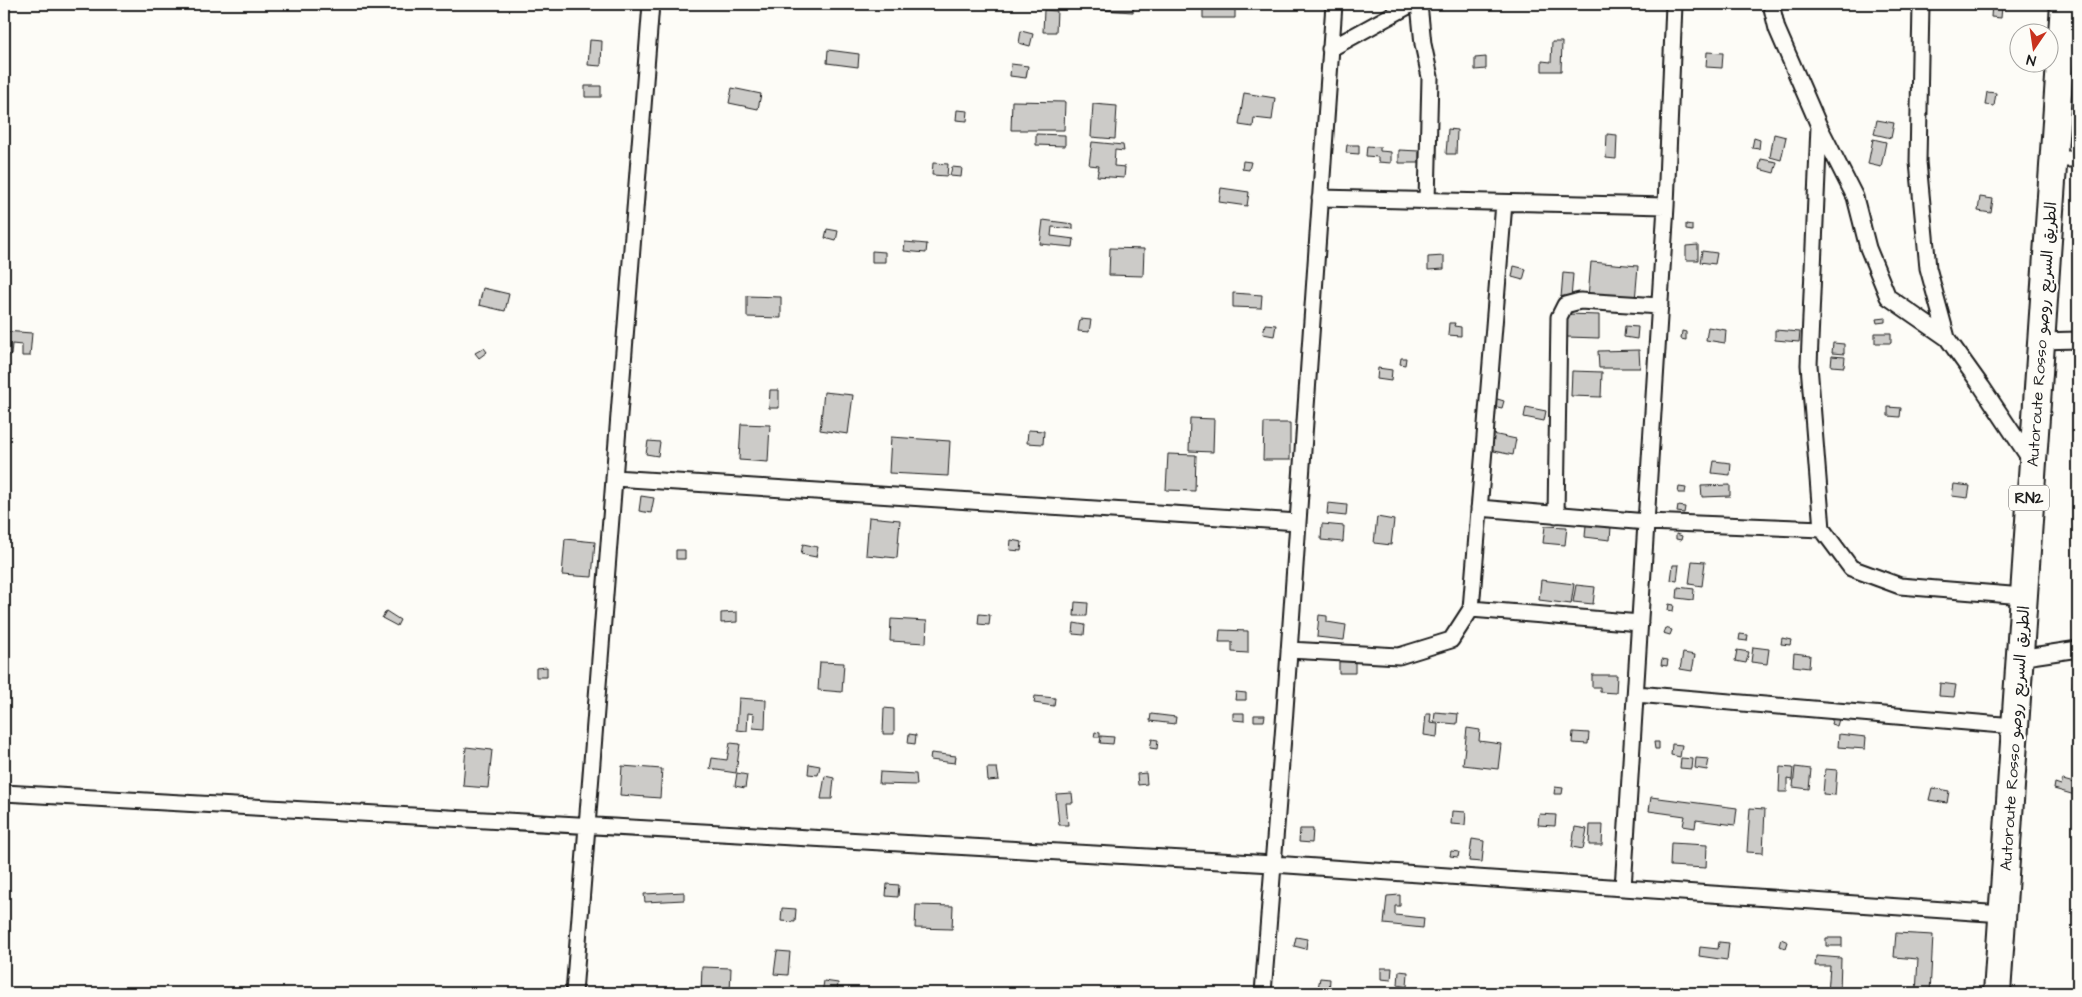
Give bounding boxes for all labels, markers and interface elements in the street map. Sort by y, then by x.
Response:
north arrow [2010,22,2060,72]
text: N [2025,49,2038,70]
street label: Autoroute Rosso الطريق السريع روصو [2022,201,2062,467]
road number: RN2 [2009,486,2049,510]
street label: Autoroute Rosso الطريق السريع روصو [1995,605,2035,871]

